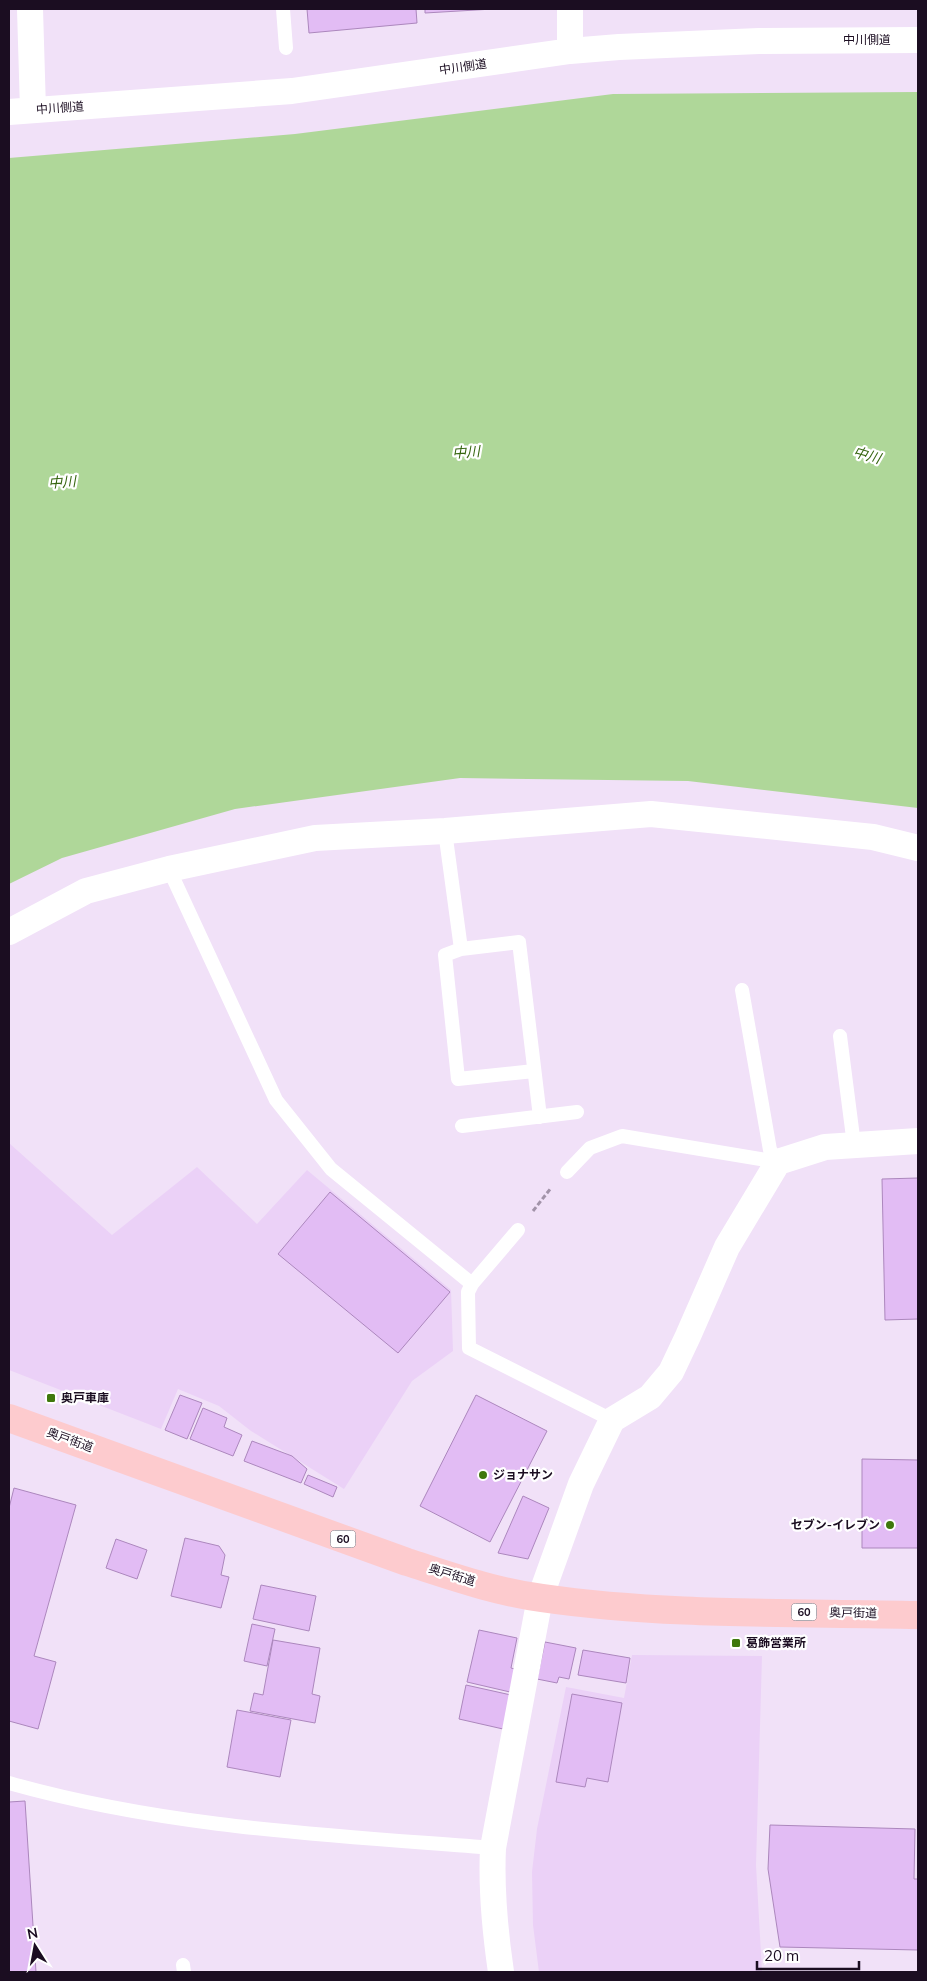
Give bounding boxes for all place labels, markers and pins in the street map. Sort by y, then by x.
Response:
place label: 奥戸車庫 [61,1390,109,1405]
marker: 奥戸車庫 [45,1392,57,1404]
place label: ジョナサン [493,1467,553,1482]
marker: ジョナサン [477,1469,489,1481]
place label: セブン-イレブン [791,1517,880,1532]
marker: セブン-イレブン [884,1519,896,1531]
place label: 葛飾営業所 [746,1635,806,1650]
marker: 葛飾営業所 [730,1637,742,1649]

